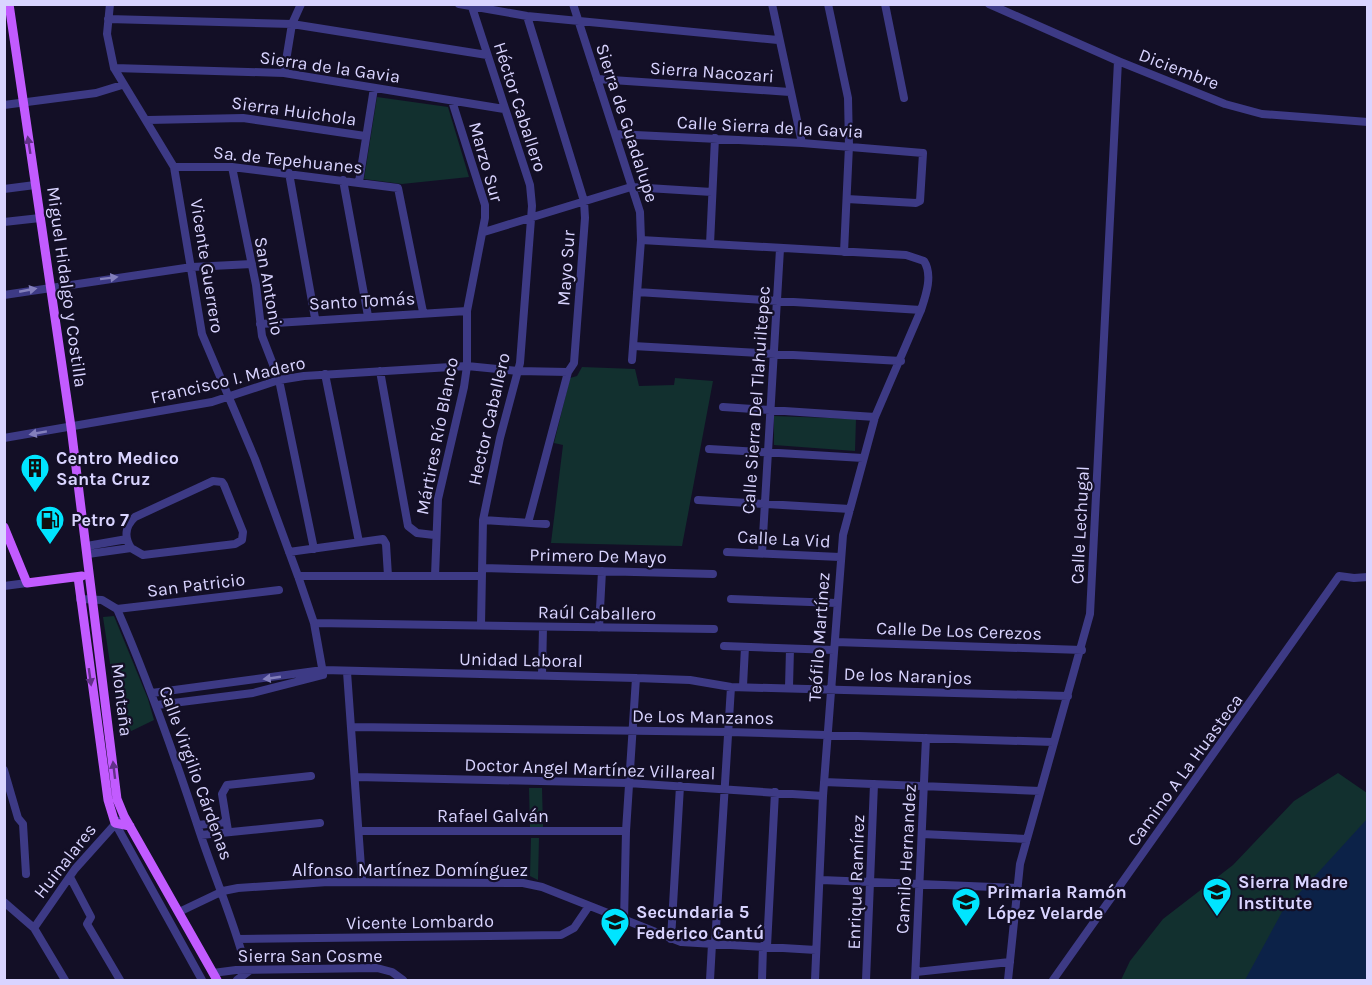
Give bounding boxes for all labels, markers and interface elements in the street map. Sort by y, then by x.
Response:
street label: Héctor Caballero [489,39,551,175]
street label: Sierra de Guadalupe [591,41,663,205]
street label: Diciembre [1136,44,1222,94]
street label: Sierra de la Gavia [258,46,402,88]
street label: Sierra Nacozari [649,57,775,87]
street label: Sierra Huichola [230,91,358,131]
street label: Calle Sierra de la Gavia [676,111,864,143]
street label: Marzo Sur [464,119,508,205]
one-way arrow [25,135,34,154]
street label: Sa. de Tepehuanes [212,141,364,179]
street label: Miguel Hidalgo y Costilla [42,185,92,389]
street label: Vicente Guerrero [186,197,228,335]
street label: Mayo Sur [552,229,580,307]
street label: San Antonio [250,235,288,337]
one-way arrow [99,273,118,283]
one-way arrow [18,285,37,294]
street label: Calle Sierra Del Tlahuiltepec [737,285,775,515]
street label: Santo Tomás [308,287,416,315]
street label: Francisco I. Madero [148,351,308,409]
street label: Hector Caballero [463,351,515,487]
street label: Mártires Río Blanco [411,355,463,517]
one-way arrow [28,428,47,437]
place label: Centro Medico Santa Cruz [56,447,179,490]
building icon: Centro Medico Santa Cruz [19,452,51,494]
street label: Calle Lechugal [1066,465,1094,585]
fuel station icon: Petro 7 [34,504,66,546]
place label: Petro 7 [71,509,129,531]
street label: Calle La Vid [737,526,831,552]
street label: Primero De Mayo [529,544,667,568]
street label: San Patricio [146,568,246,602]
street label: Teófilo Martínez [803,571,835,703]
street label: Raúl Caballero [538,601,656,625]
street label: Calle De Los Cerezos [876,617,1042,645]
street label: Unidad Laboral [459,648,583,672]
street label: Montaña [107,662,137,738]
street label: De los Naranjos [843,663,973,689]
one-way arrow [85,667,94,686]
one-way arrow [262,674,281,683]
street label: Calle Virgilio Cárdenas [154,683,238,863]
street label: Camino A La Huasteca [1122,690,1248,850]
street label: De Los Manzanos [632,705,774,729]
street label: Doctor Angel Martínez Villareal [464,754,716,784]
one-way arrow [109,761,119,780]
street label: Camilo Hernandez [891,783,921,935]
street label: Rafael Galván [437,805,549,827]
street label: Enrique Ramírez [843,814,869,950]
street label: Huinalares [29,819,101,903]
street label: Alfonso Martínez Domínguez [292,859,528,881]
place label: Sierra Madre Institute [1238,871,1348,914]
school or university icon: Sierra Madre Institute [1201,876,1233,918]
place label: Primaria Ramón López Velarde [987,881,1127,924]
school or university icon: Primaria Ramón López Velarde [950,886,982,928]
place label: Secundaria 5 Federico Cantú [636,901,764,944]
school or university icon: Secundaria 5 Federico Cantú [599,906,631,948]
street label: Vicente Lombardo [346,910,494,934]
street label: Sierra San Cosme [237,945,383,967]

